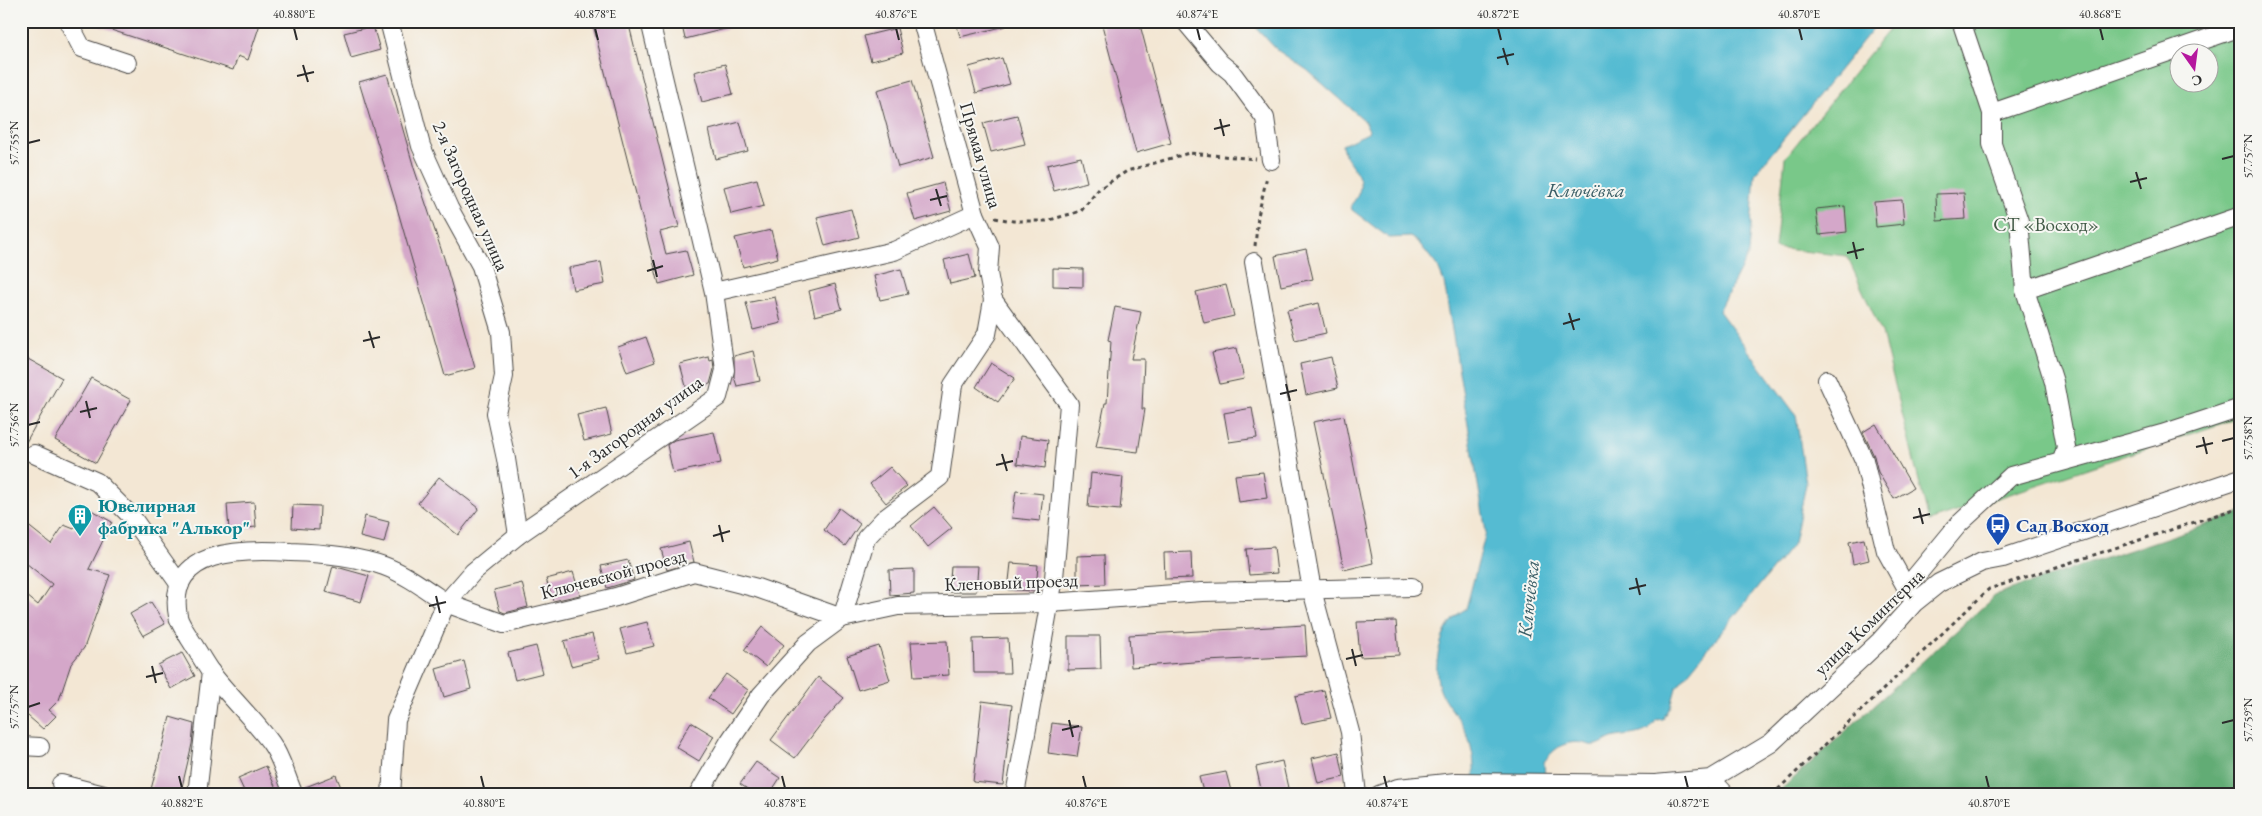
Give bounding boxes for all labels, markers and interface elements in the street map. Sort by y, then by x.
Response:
text: 40.880°E [273,6,315,22]
text: 40.878°E [574,6,616,22]
text: 40.876°E [875,6,917,22]
text: 40.874°E [1176,6,1218,22]
text: 40.872°E [1477,6,1519,22]
text: 40.870°E [1778,6,1820,22]
text: 40.868°E [2079,6,2121,22]
north arrow [2170,42,2220,92]
text: С [2190,71,2204,91]
street label: Прямая улица [954,99,1008,212]
street label: 2-я Загородная улица [427,117,515,275]
text: 57.755°N [6,120,22,165]
text: 57.757°N [2240,133,2256,178]
water label: Ключёвка [1546,177,1625,203]
park label: СТ «Восход» [1993,212,2099,237]
street label: 1-я Загородная улица [562,369,708,485]
text: 57.756°N [6,402,22,447]
text: 57.758°N [2240,415,2256,460]
place label: Ювелирная фабрика "Алькор" [98,493,250,540]
building icon: Ювелирная фабрика "Алькор" [67,503,93,537]
bus stop icon: Сад Восход [1985,512,2011,546]
place label: Сад Восход [2016,513,2109,538]
street label: Ключевской проезд [538,542,689,605]
water label: Ключёвка [1511,559,1545,640]
street label: улица Коминтерна [1809,563,1930,681]
street label: Кленовый проезд [944,567,1079,597]
text: 57.757°N [6,684,22,729]
text: 57.759°N [2240,697,2256,742]
text: 40.882°E [161,795,203,811]
text: 40.880°E [463,795,505,811]
text: 40.878°E [764,795,806,811]
text: 40.876°E [1065,795,1107,811]
text: 40.874°E [1366,795,1408,811]
text: 40.872°E [1667,795,1709,811]
text: 40.870°E [1968,795,2010,811]

